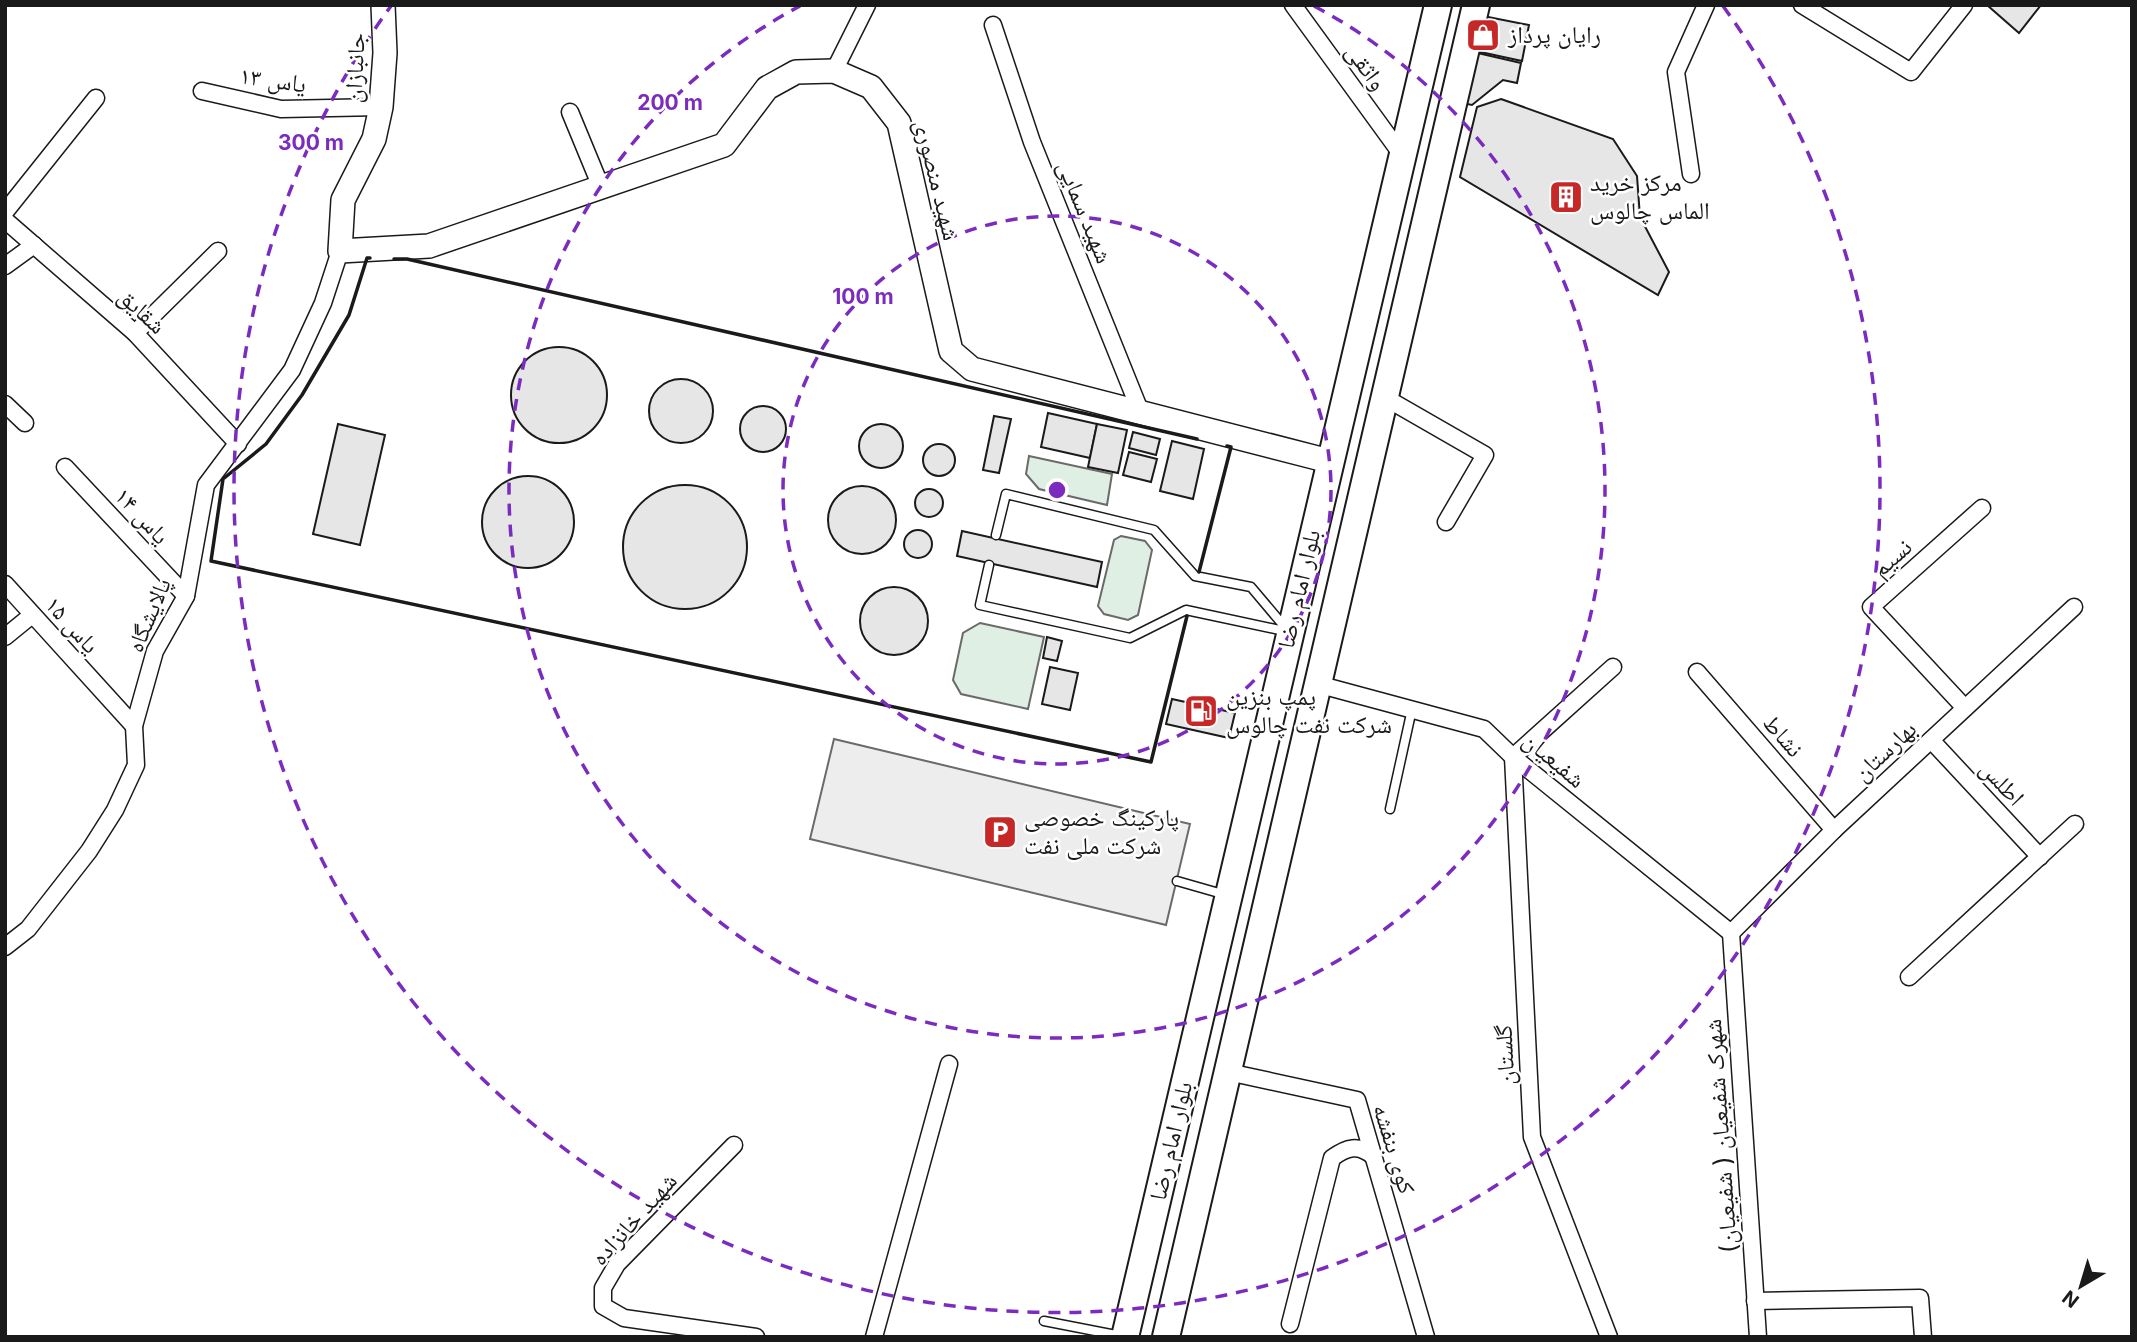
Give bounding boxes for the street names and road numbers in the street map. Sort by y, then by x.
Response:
street label: جانبازان [338,32,371,104]
street label: واثقی [1340,38,1393,96]
street label: یاس ۱۳ [238,60,308,99]
street label: شهید منصوری [908,116,967,243]
street label: شهید سمایی [1052,156,1119,267]
street label: شقایق [112,281,172,340]
street label: یاس ۱۴ [109,481,176,550]
street label: بلوار امام رضا [1271,527,1328,651]
street label: نسیم [1866,532,1919,585]
street label: پالایشگاه [120,573,177,656]
street label: یاس ۱۵ [39,590,106,659]
street label: نشاط [1757,708,1810,763]
street label: بهارستان [1847,714,1922,787]
street label: شفیعیان [1517,725,1591,794]
street label: اطلس [1974,754,2031,812]
street label: شهرک شفیعیان ( شفیعیان) [1698,1018,1743,1254]
street label: گلستان [1488,1024,1521,1086]
street label: بلوار امام رضا [1143,1079,1200,1203]
street label: کوی بنفشه [1367,1100,1422,1197]
street label: شهید خانزاده [584,1166,683,1271]

